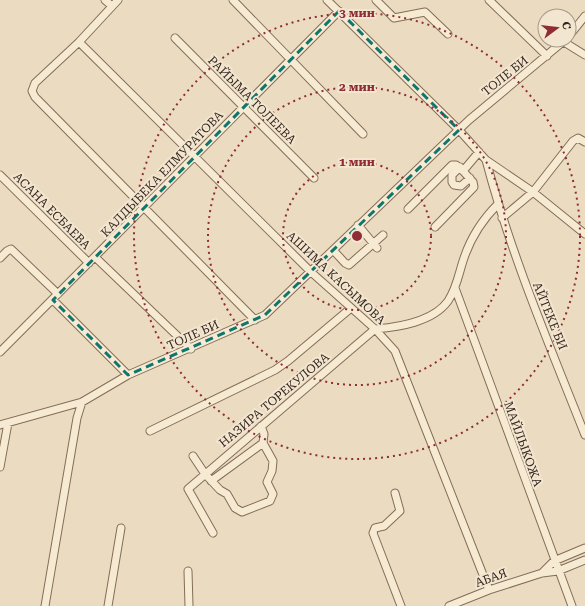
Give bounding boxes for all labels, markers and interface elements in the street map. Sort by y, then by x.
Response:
text: 3 мин [339,6,375,20]
north arrow [537,8,577,48]
text: С [559,20,574,31]
street label: РАЙЫМА ТОЛЕЕВА [205,53,299,147]
street label: ТОЛЕ БИ [479,53,531,99]
text: 2 мин [339,80,375,94]
street label: КАЛДЫБЕКА ЕЛМУРАТОВА [98,108,226,240]
text: 1 мин [339,155,375,169]
street label: АСАНА ЕСБАЕВА [11,170,94,253]
street label: АШИМА КАСЫМОВА [284,229,389,328]
centre of rings [350,229,364,243]
street label: АЙТЕКЕ БИ [530,280,570,352]
street label: ТОЛЕ БИ [165,317,221,353]
street label: НАЗИРА ТОРЕКУЛОВА [216,349,332,450]
street label: МАЙЛЫКОЖА [501,400,545,489]
street label: АБАЯ [473,566,509,590]

